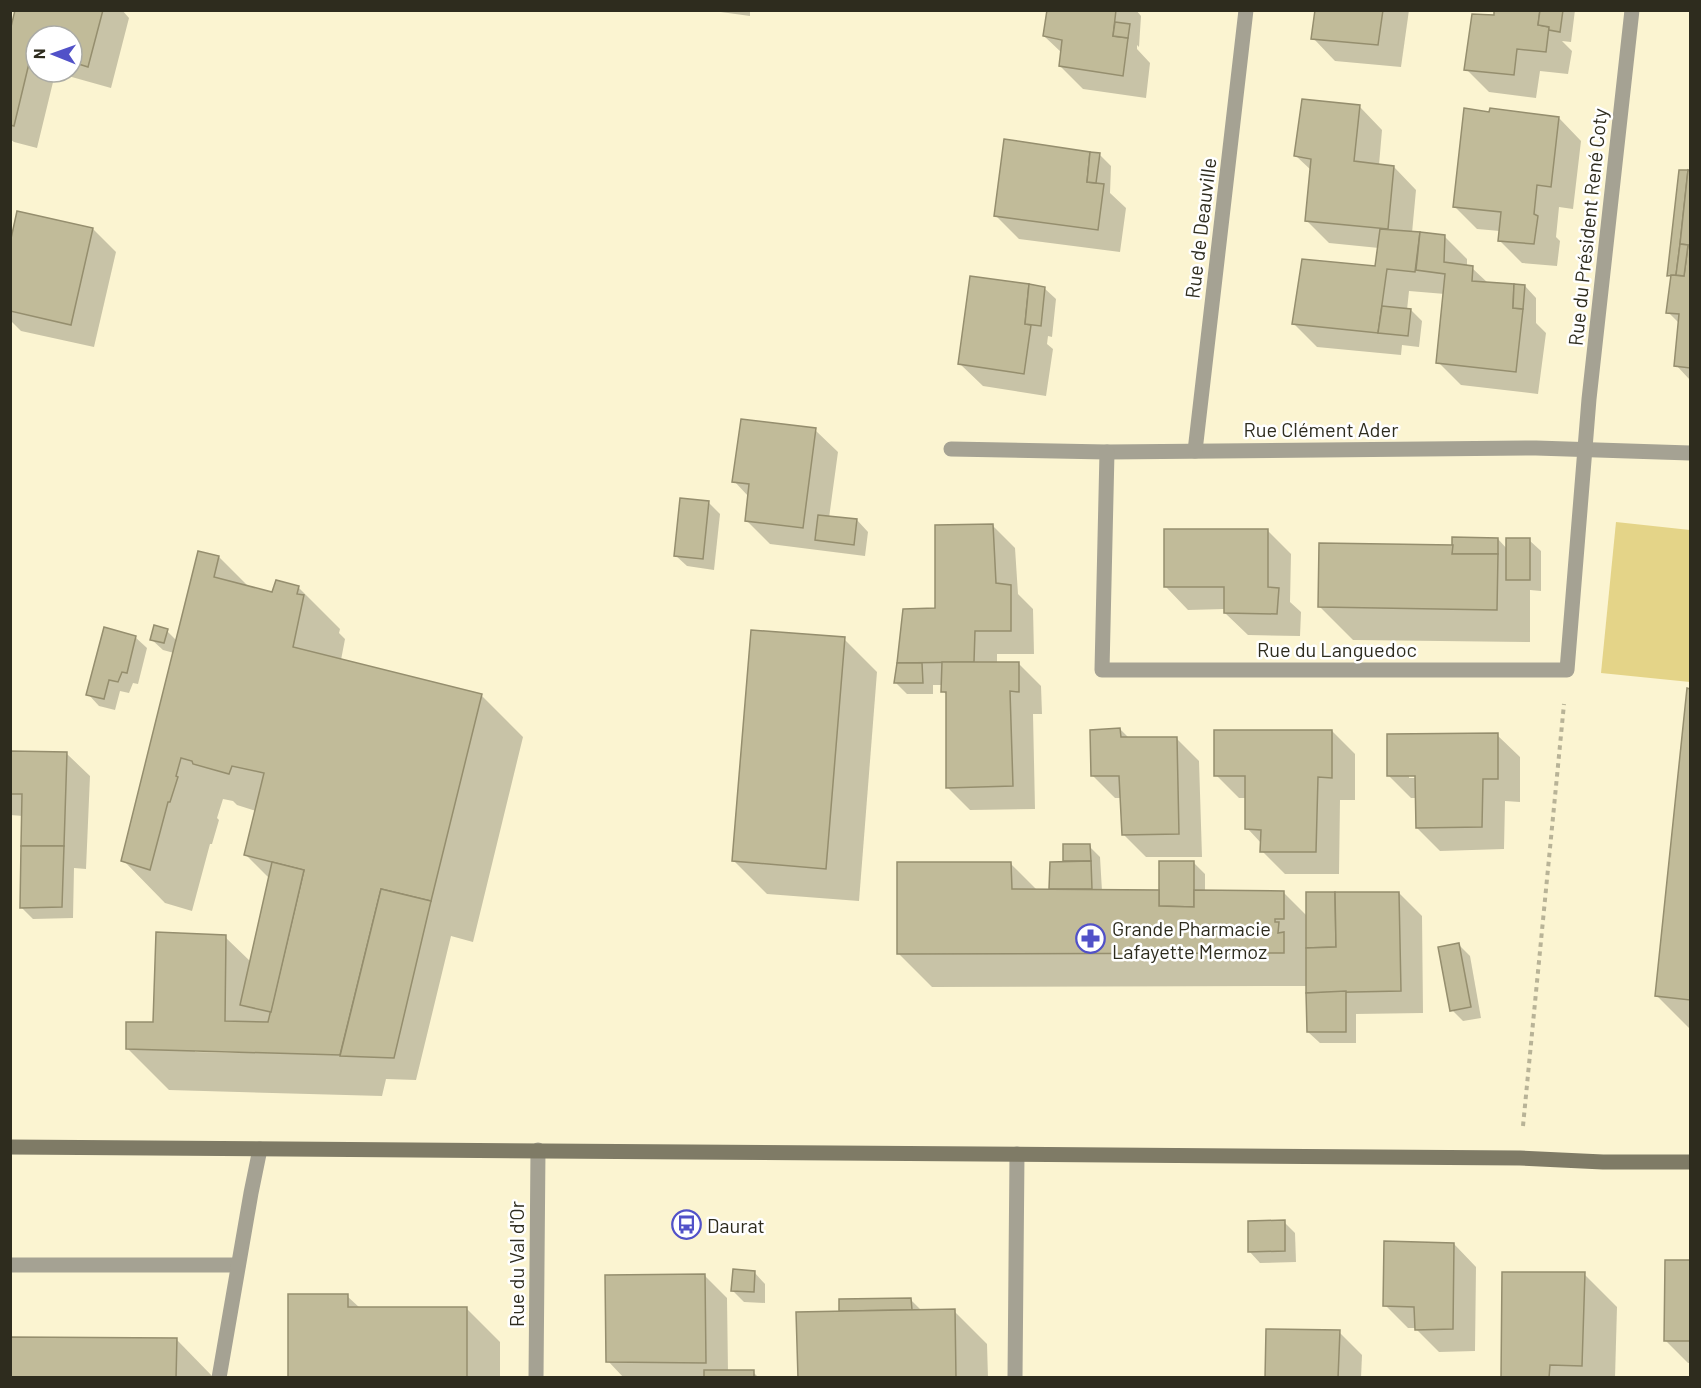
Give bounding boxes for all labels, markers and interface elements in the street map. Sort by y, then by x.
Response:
north arrow [24,24,84,84]
text: N [29,48,48,59]
street label: Rue du Président René Coty [1563,107,1611,347]
street label: Rue de Deauville [1179,156,1221,300]
street label: Rue Clément Ader [1244,417,1398,441]
street label: Rue du Languedoc [1257,637,1417,661]
place label: Grande Pharmacie Lafayette Mermoz [1112,916,1271,963]
pharmacy icon: Grande Pharmacie Lafayette Mermoz [1075,923,1107,955]
street label: Rue du Val d'Or [504,1201,528,1327]
bus stop icon: Daurat [670,1209,702,1241]
place label: Daurat [707,1213,765,1237]

